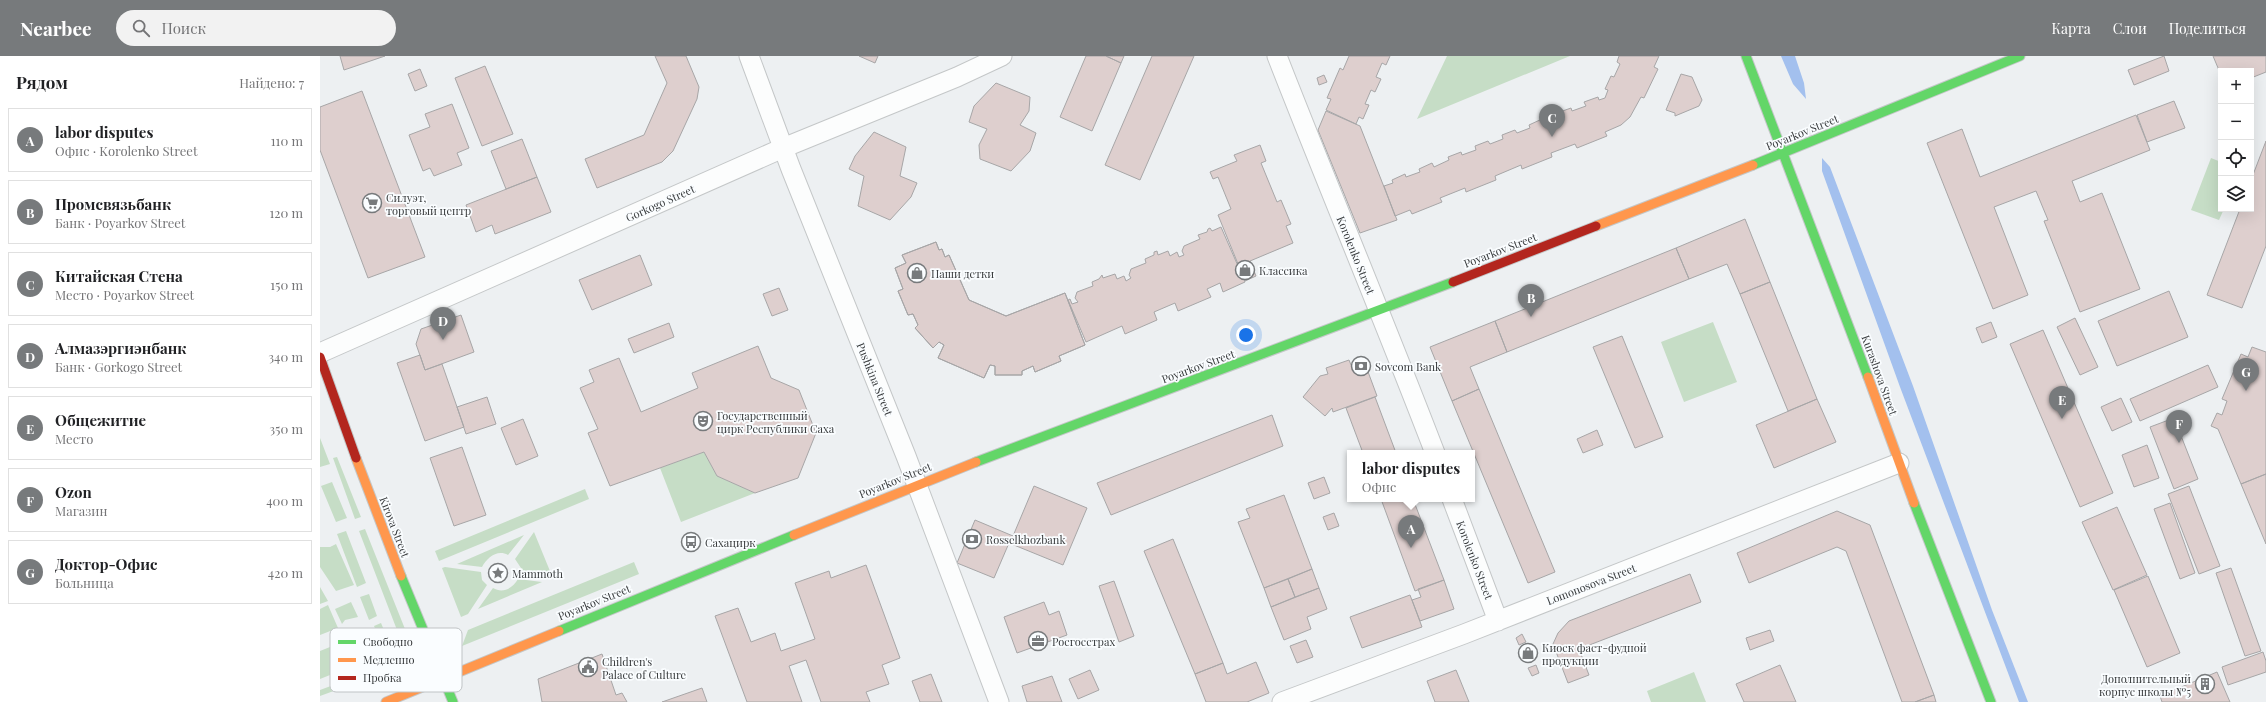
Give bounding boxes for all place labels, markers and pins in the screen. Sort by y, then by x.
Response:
pin: C [1539,104,1565,137]
place label: Силуэт, торговый центр [386,190,471,218]
supermarket icon: Силуэт, торговый центр [361,192,383,214]
shop icon: Классика [1234,259,1256,281]
shop icon: Наши детки [906,262,928,284]
place label: Классика [1259,263,1308,278]
place label: Наши детки [931,266,994,281]
pin: B [1518,284,1544,317]
pin: D [430,307,456,340]
bank icon: Sovcom Bank [1350,355,1372,377]
pin: G [2233,358,2259,391]
place label: Sovcom Bank [1375,359,1441,374]
pin: E [2049,386,2075,419]
place label: Государственный цирк Республики Саха [717,408,835,436]
theatre icon: Государственный цирк Республики Саха [692,410,714,432]
pin: F [2166,410,2192,443]
pin: A [1398,515,1424,548]
bank icon: Rosselkhozbank [961,528,983,550]
bus stop icon: Сахацирк [680,531,702,553]
place label: Rosselkhozbank [986,532,1065,547]
place label: Сахацирк [705,535,756,550]
place icon: Mammoth [487,562,509,584]
place label: Mammoth [512,566,563,581]
office icon: Росгосстрах [1027,630,1049,652]
place label: Росгосстрах [1052,634,1115,649]
place label: Киоск фаст-фудной продукции [1542,640,1647,668]
shop icon: Киоск фаст-фудной продукции [1517,642,1539,664]
place label: Children's Palace of Culture [602,654,687,682]
public building icon: Children's Palace of Culture [577,656,599,678]
place label: Дополнительный корпус школы №5 [2099,671,2191,699]
building icon: Дополнительный корпус школы №5 [2194,673,2216,695]

